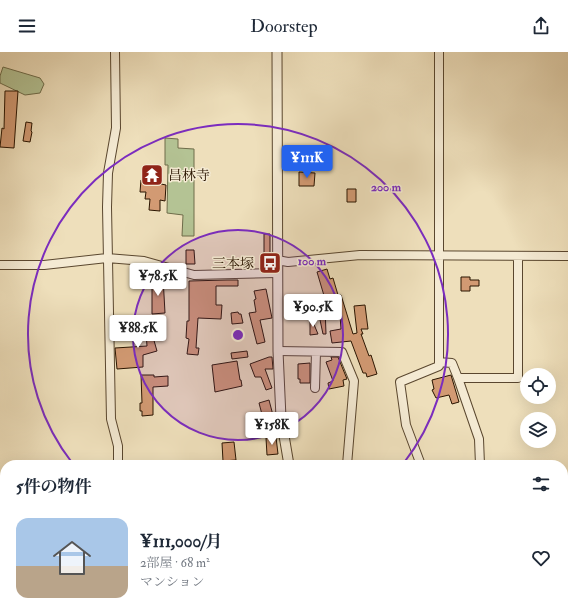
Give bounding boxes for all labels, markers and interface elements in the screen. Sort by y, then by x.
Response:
icon: menu [16,15,38,37]
text: Doorstep [250,15,318,38]
icon: share [530,15,552,37]
pin: ¥111K [279,145,335,179]
text: ¥111K [291,150,323,166]
temple icon: 昌林寺 [139,162,165,188]
place label: 昌林寺 [168,167,210,184]
text: 200 m [371,180,402,195]
bus stop icon: 三本塚 [257,250,283,276]
text: 100 m [298,254,327,269]
place label: 三本塚 [212,255,254,272]
pin: ¥78.5K [125,263,191,297]
text: ¥78.5K [139,268,177,284]
pin: ¥90.5K [280,294,346,328]
text: ¥90.5K [293,299,333,315]
pin: ¥88.5K [105,315,171,349]
text: ¥88.5K [118,320,158,336]
centre of rings [231,328,245,342]
map controls [520,368,556,448]
button: locate [520,368,556,404]
pin: ¥158K [244,412,300,446]
button: layers [520,412,556,448]
text: ¥158K [254,417,290,433]
icon: filters [530,473,552,495]
text: 5件の物件 [16,476,91,497]
text: ¥111,000/月 [140,531,223,552]
icon: home [48,534,96,582]
icon: heart [530,547,552,569]
text: 2部屋 · 68 m² [140,555,210,571]
text: マンション [140,574,204,590]

